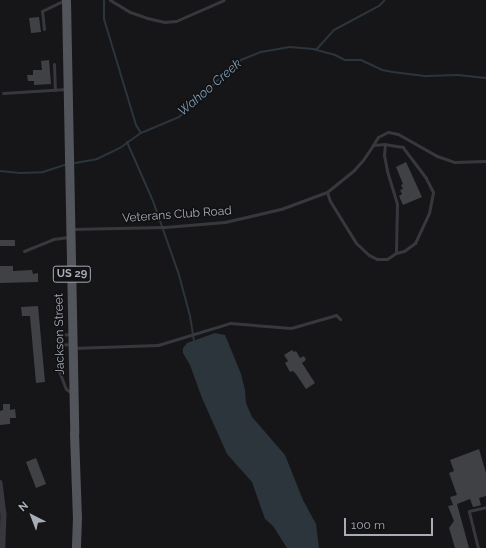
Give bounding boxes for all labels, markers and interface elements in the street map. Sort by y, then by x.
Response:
water label: Wahoo Creek [175,56,245,120]
street label: Veterans Club Road [122,204,232,226]
road number: US 29 [52,265,92,283]
street label: Jackson Street [52,293,68,375]
north arrow [12,496,52,536]
text: N [16,499,31,514]
scale bar [346,510,435,536]
text: 100 m [351,518,385,532]

